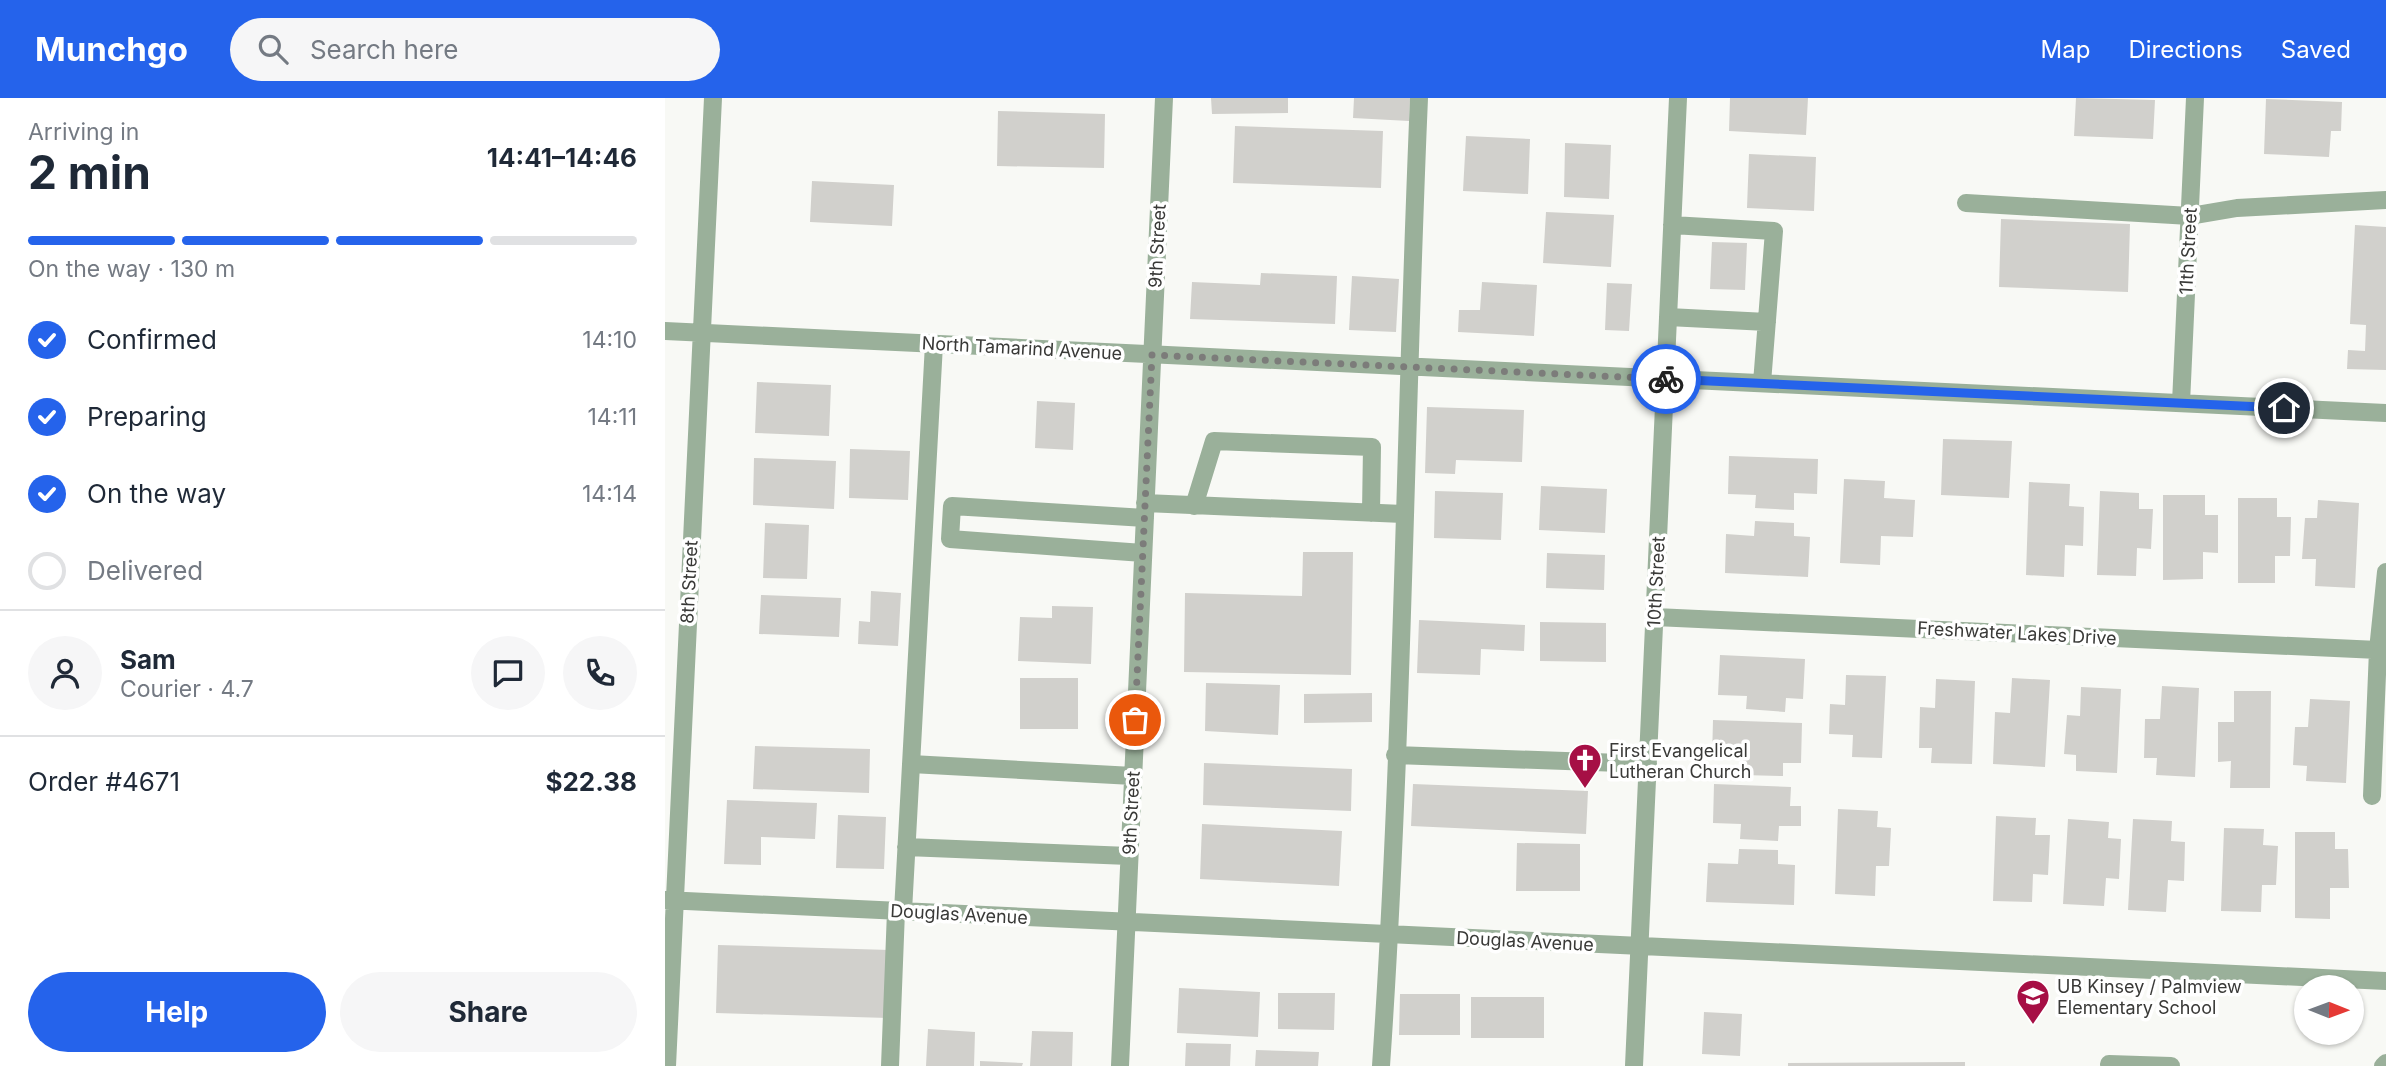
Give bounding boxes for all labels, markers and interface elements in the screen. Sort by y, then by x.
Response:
search box [230,18,720,81]
text: Munchgo [35,29,188,69]
icon: search [254,30,292,68]
text: Search here [310,34,459,65]
text: Map [2041,35,2090,64]
text: Directions [2128,35,2243,64]
text: Saved [2281,35,2351,64]
text: Arriving in [28,118,139,146]
text: 14:41–14:46 [487,142,637,173]
text: 2 min [28,144,151,200]
street label: 9th Street [1144,203,1170,288]
street label: 11th Street [2175,207,2201,295]
text: On the way · 130 m [28,255,235,283]
icon: check [28,321,66,359]
text: Confirmed [87,324,217,355]
text: 14:10 [582,326,637,354]
street label: North Tamarind Avenue [921,332,1123,364]
courier [1631,344,1701,414]
icon: bike [1647,360,1685,398]
pin [2254,378,2314,438]
icon: home [2265,389,2303,427]
icon: check [28,398,66,436]
text: Preparing [87,401,207,432]
text: 14:11 [587,403,637,431]
icon: check [28,475,66,513]
text: On the way [87,478,226,509]
text: 14:14 [582,480,637,508]
street label: 10th Street [1643,536,1669,628]
street label: 8th Street [676,540,702,624]
text: Delivered [87,555,203,586]
street label: Freshwater Lakes Drive [1917,617,2117,649]
button: person [28,636,102,710]
button: chat [471,636,545,710]
button: phone [563,636,637,710]
text: Sam [120,644,176,675]
text: Courier · 4.7 [120,675,254,703]
pin [1105,690,1165,750]
icon: bag [1116,701,1154,739]
place label: First Evangelical Lutheran Church [1609,740,1751,782]
church icon: First Evangelical Lutheran Church [1566,741,1604,790]
text: Order #4671 [28,766,180,797]
text: $22.38 [545,766,637,797]
street label: 9th Street [1118,770,1144,855]
street label: Douglas Avenue [890,900,1028,928]
street label: Douglas Avenue [1456,927,1594,955]
button: Help [28,972,326,1052]
button: Share [340,972,637,1052]
north arrow [2294,975,2364,1045]
map controls [2294,975,2364,1045]
place label: UB Kinsey / Palmview Elementary School [2057,976,2242,1018]
school or university icon: UB Kinsey / Palmview Elementary School [2014,977,2052,1026]

